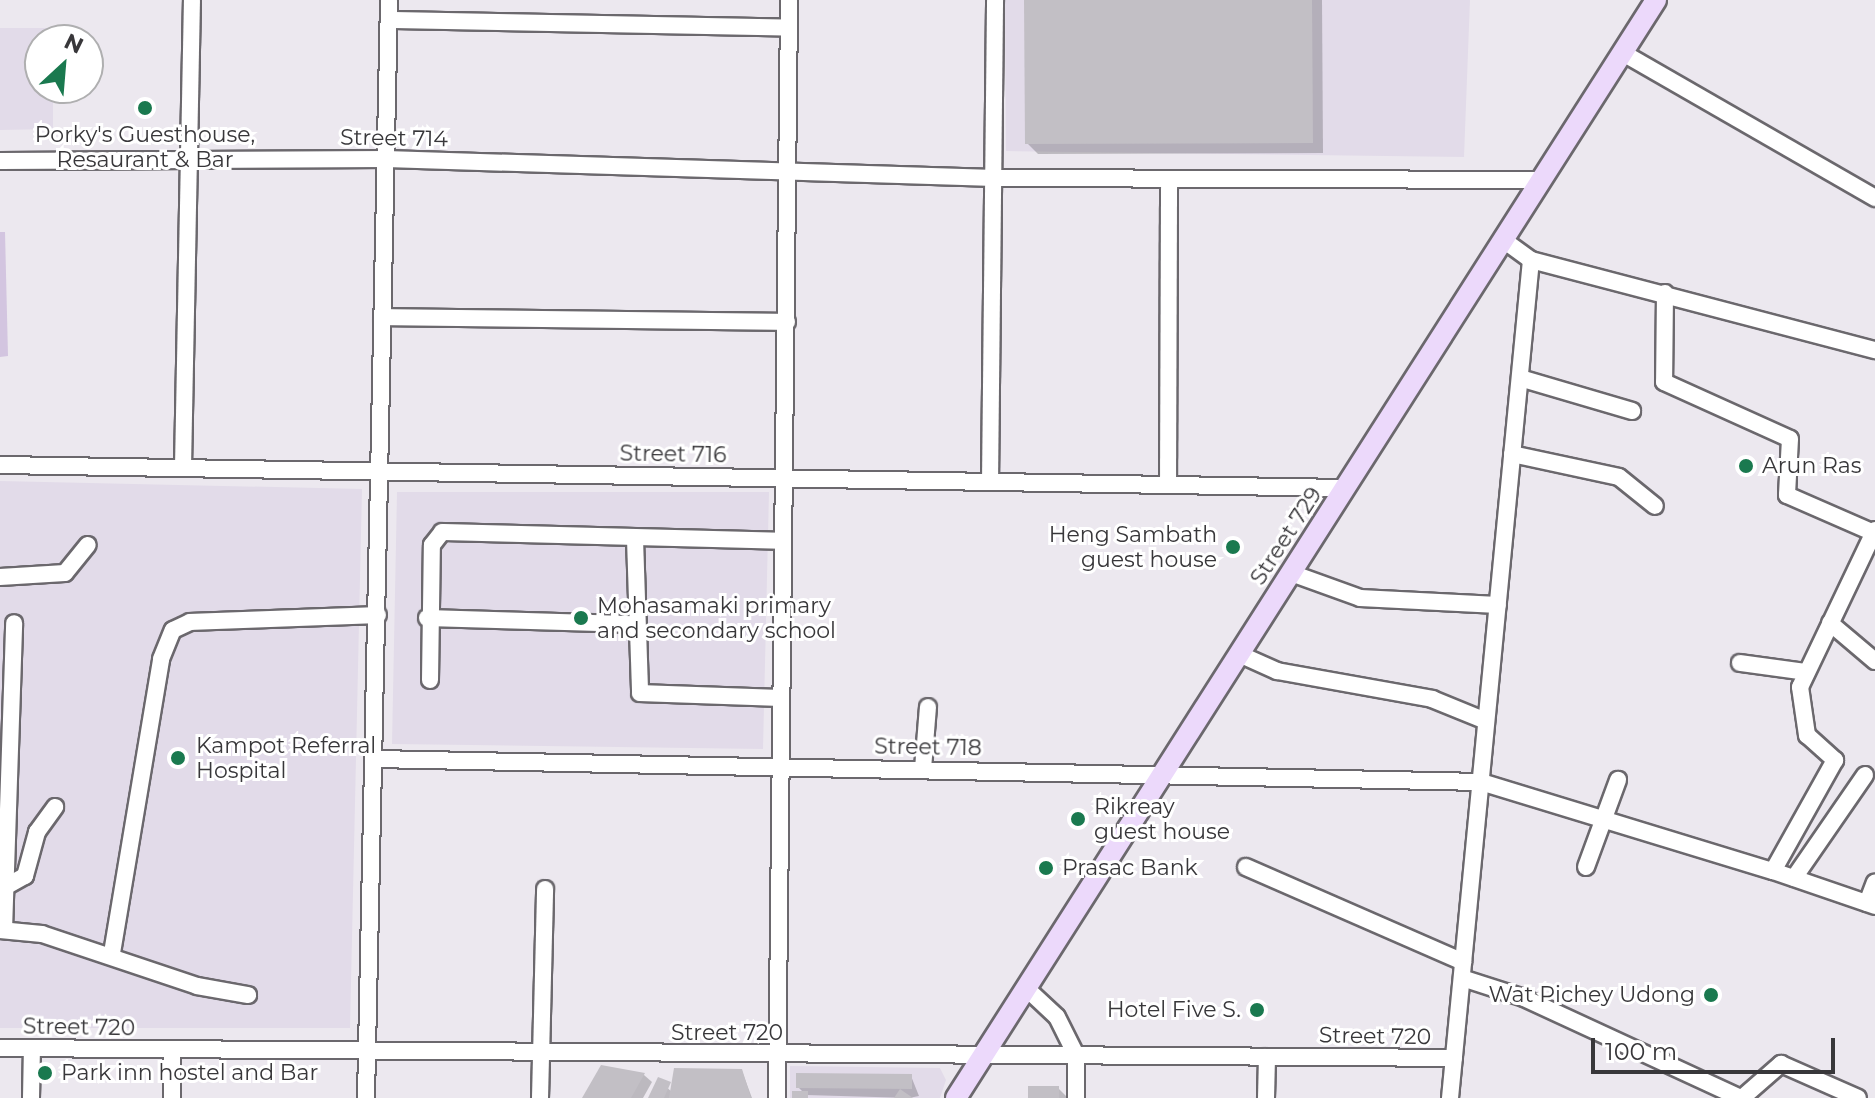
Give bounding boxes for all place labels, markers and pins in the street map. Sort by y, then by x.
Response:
marker: Porky's Guesthouse, Resaurant & Bar [136,99,154,117]
place label: Porky's Guesthouse, Resaurant & Bar [35,121,255,172]
place label: Arun Ras [1762,453,1862,479]
marker: Arun Ras [1737,457,1755,475]
place label: Heng Sambath guest house [1049,521,1217,572]
marker: Heng Sambath guest house [1224,538,1242,556]
place label: Mohasamaki primary and secondary school [597,592,836,644]
marker: Mohasamaki primary and secondary school [572,609,590,627]
place label: Kampot Referral Hospital [196,732,376,784]
marker: Kampot Referral Hospital [167,747,189,769]
place label: Rikreay guest house [1094,793,1230,844]
marker: Rikreay guest house [1069,810,1087,828]
place label: Prasac Bank [1062,855,1198,881]
marker: Prasac Bank [1037,859,1055,877]
place label: Wat Pichey Udong [1488,982,1695,1008]
marker: Wat Pichey Udong [1702,986,1720,1004]
place label: Hotel Five S. [1107,997,1241,1023]
marker: Hotel Five S. [1248,1001,1266,1019]
place label: Park inn hostel and Bar [61,1060,318,1086]
marker: Park inn hostel and Bar [36,1064,54,1082]

